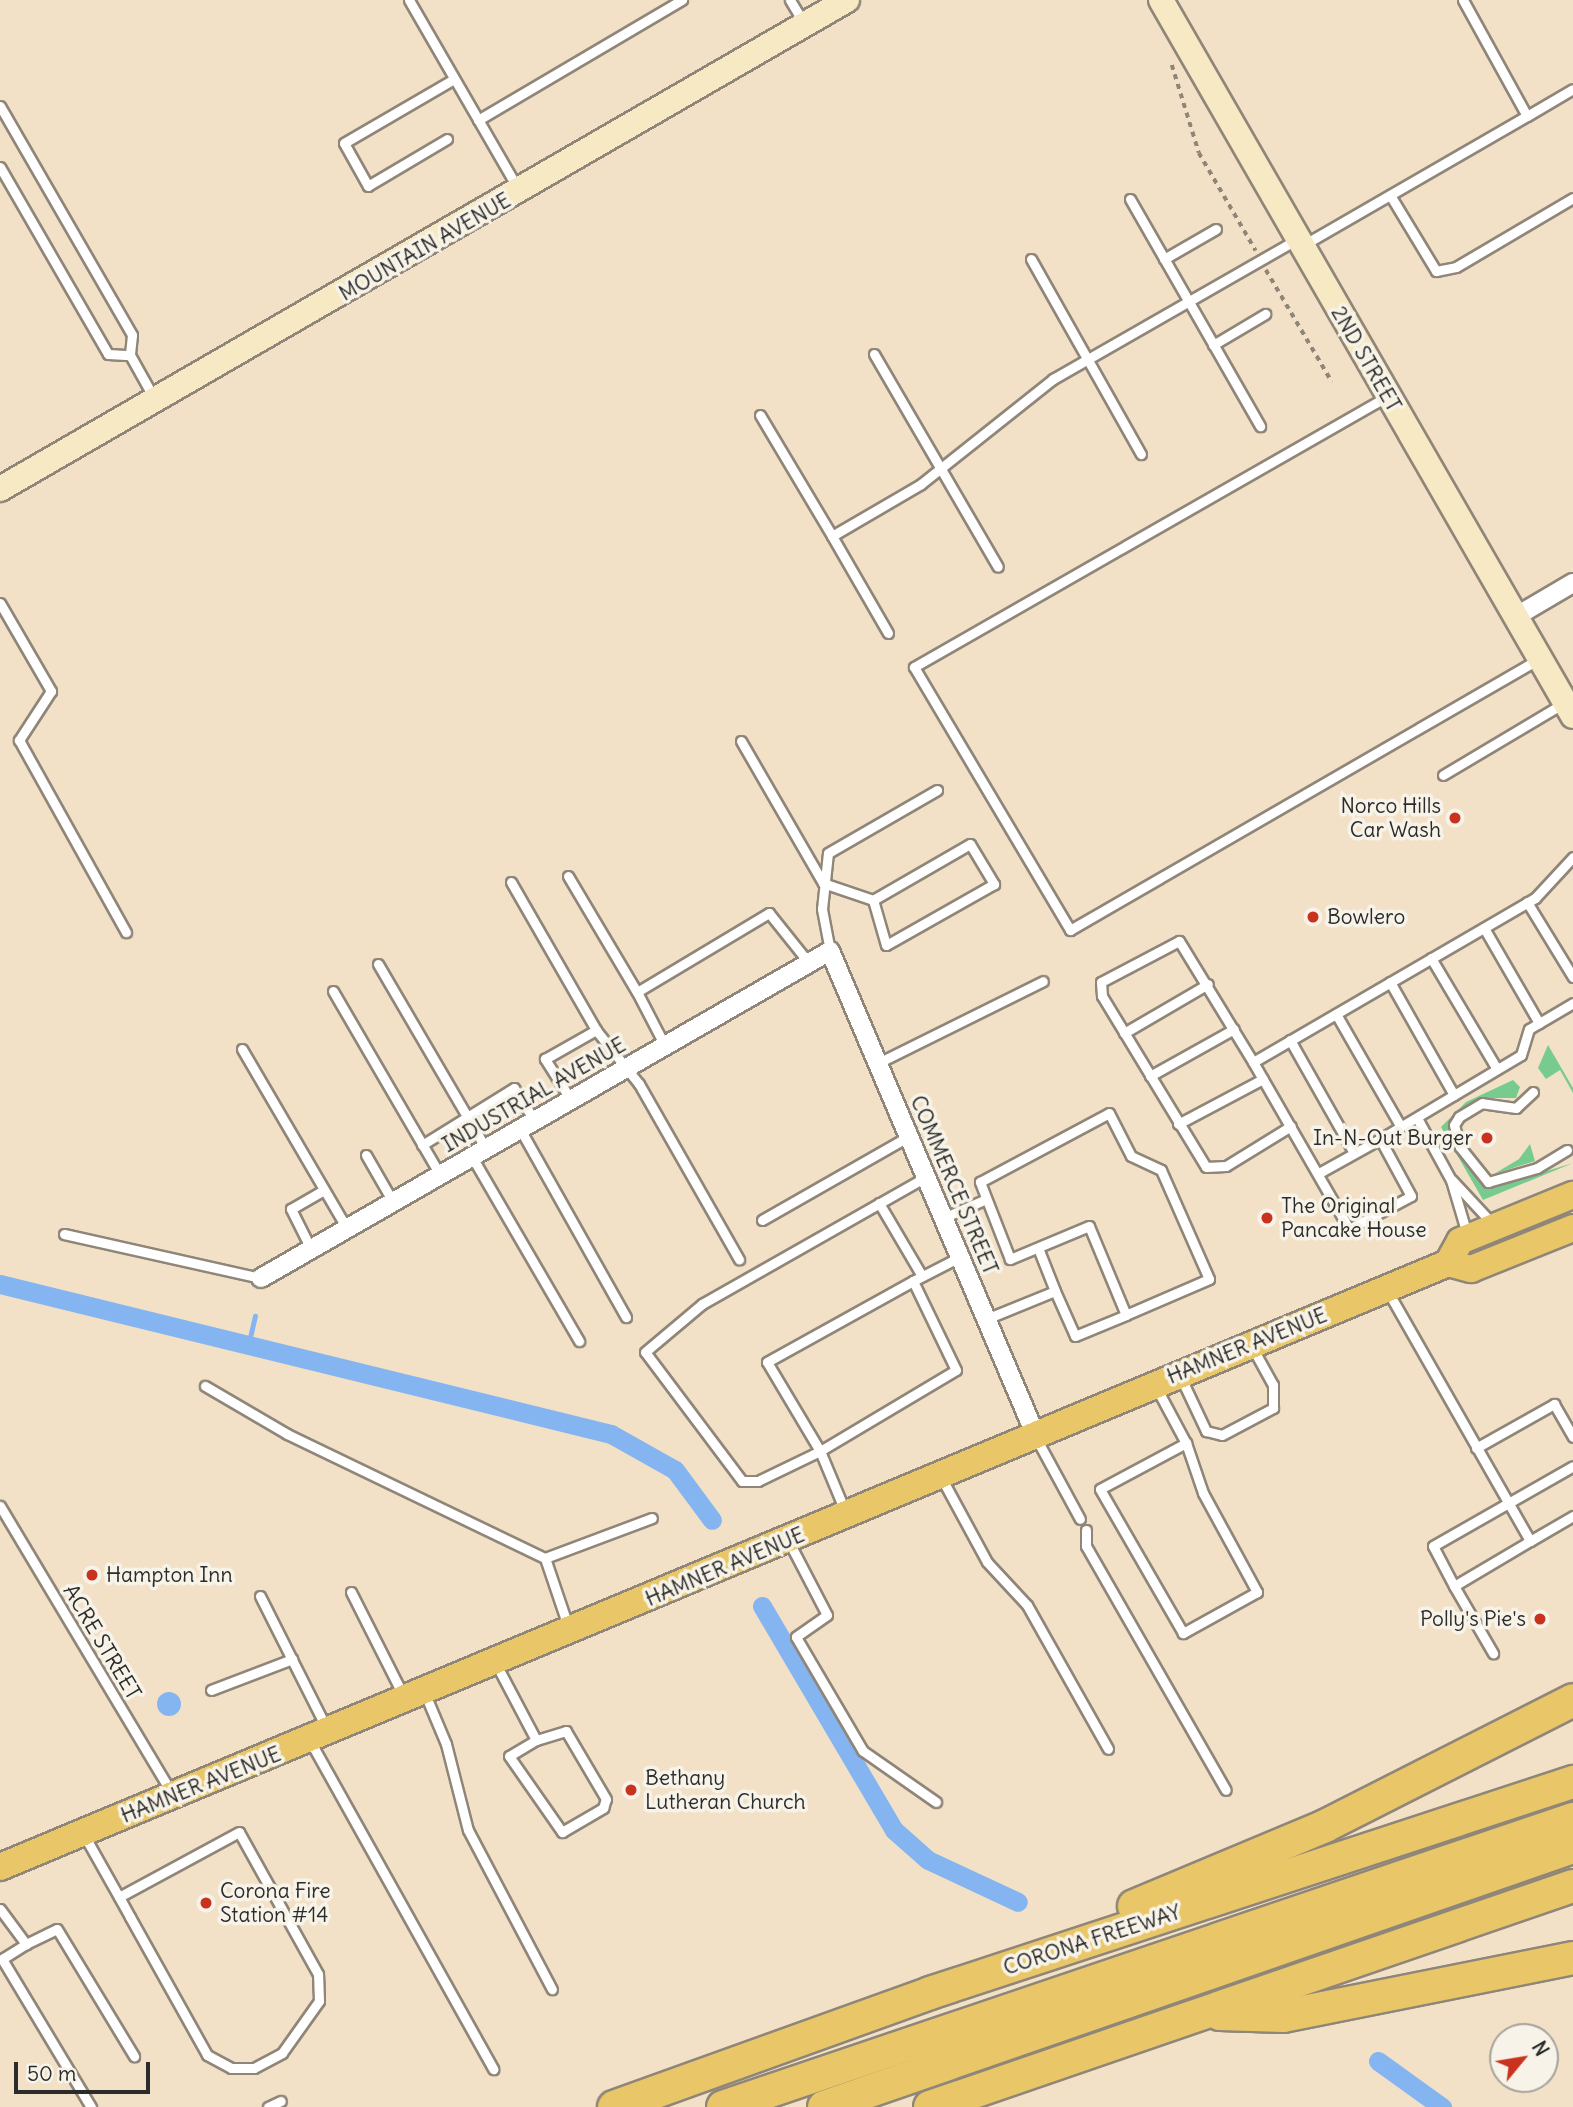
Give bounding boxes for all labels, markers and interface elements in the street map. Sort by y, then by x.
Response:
street label: MOUNTAIN AVENUE [335,188,515,306]
street label: 2ND STREET [1326,302,1406,416]
place label: Norco Hills Car Wash [1340,793,1441,843]
marker: Norco Hills Car Wash [1447,810,1463,826]
place label: Bowlero [1327,904,1405,930]
marker: Bowlero [1305,909,1321,925]
street label: INDUSTRIAL AVENUE [438,1032,630,1158]
street label: COMMERCE STREET [905,1092,1003,1278]
place label: In-N-Out Burger [1313,1125,1473,1151]
marker: In-N-Out Burger [1479,1130,1495,1146]
place label: The Original Pancake House [1281,1193,1427,1243]
marker: The Original Pancake House [1259,1210,1275,1226]
street label: HAMNER AVENUE [1163,1302,1331,1390]
street label: HAMNER AVENUE [642,1522,808,1612]
place label: Hampton Inn [106,1562,233,1588]
marker: Hampton Inn [84,1567,100,1583]
street label: ACRE STREET [58,1580,146,1704]
place label: Polly's Pie's [1420,1606,1526,1632]
marker: Polly's Pie's [1532,1611,1548,1627]
street label: HAMNER AVENUE [117,1741,285,1829]
place label: Bethany Lutheran Church [645,1765,806,1815]
marker: Bethany Lutheran Church [623,1782,639,1798]
place label: Corona Fire Station #14 [220,1878,331,1928]
marker: Corona Fire Station #14 [198,1895,214,1911]
street label: CORONA FREEWAY [1000,1899,1184,1981]
north arrow [1489,2023,1559,2093]
text: N [1527,2037,1554,2060]
scale bar [18,2048,154,2092]
text: 50 m [27,2060,76,2087]

